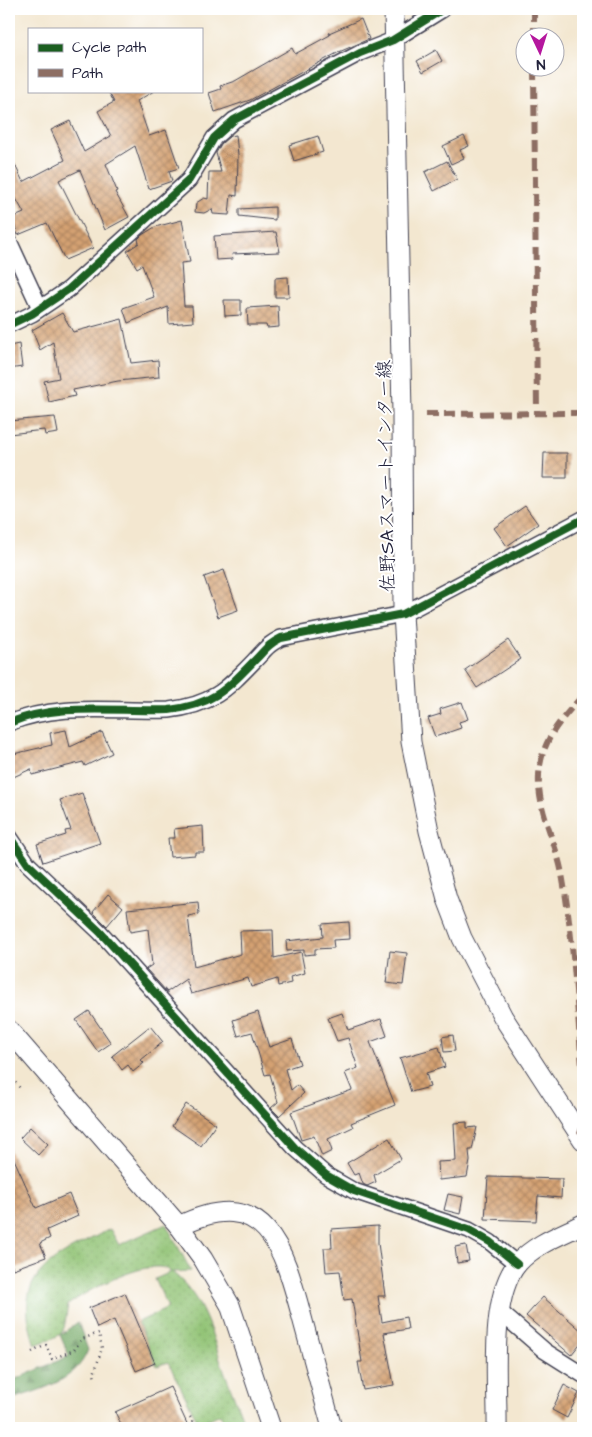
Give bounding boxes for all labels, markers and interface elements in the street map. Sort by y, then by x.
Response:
legend [28,28,202,92]
north arrow [514,28,564,78]
text: Cycle path [72,37,147,59]
text: N [536,54,546,74]
text: Path [72,63,103,84]
street label: 佐野SAスマートインター線 [371,360,402,592]

